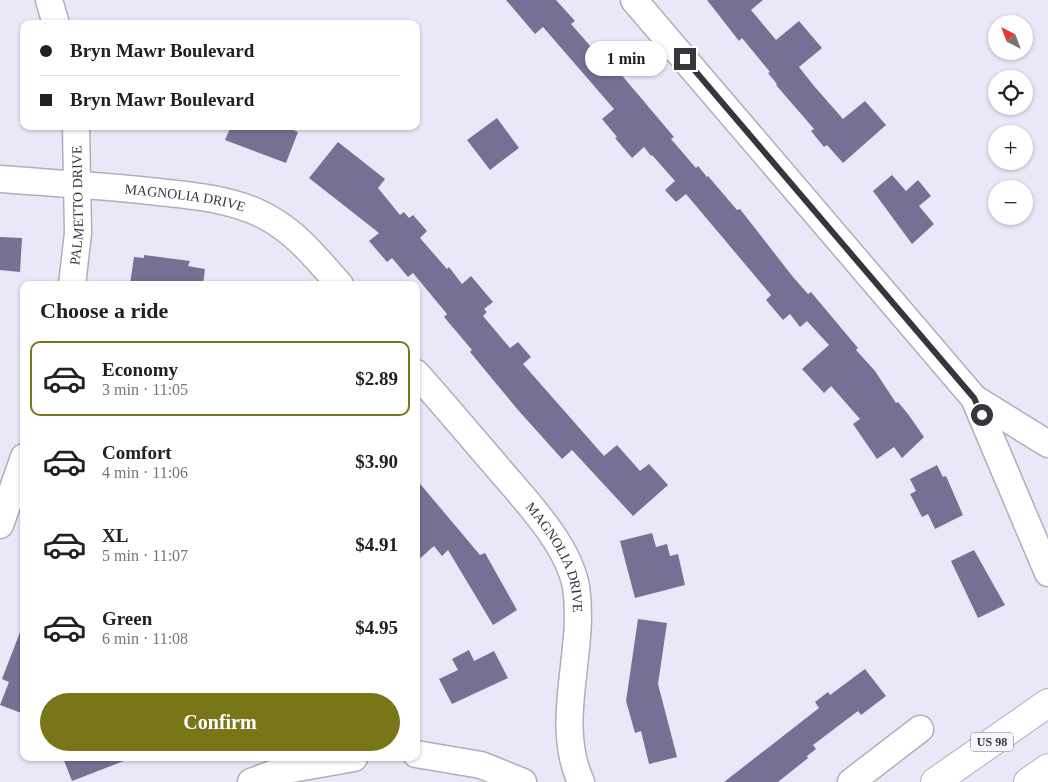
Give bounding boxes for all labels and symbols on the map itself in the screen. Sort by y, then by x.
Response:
north arrow [988,15,1032,60]
callout: 1 min [585,42,668,76]
route end [674,48,696,70]
street label: PALMETTO DRIVE [67,145,87,266]
street label: MAGNOLIA DRIVE [124,182,247,215]
route start [971,404,993,426]
street label: MAGNOLIA DRIVE [523,500,585,613]
road number: US 98 [971,732,1013,752]

